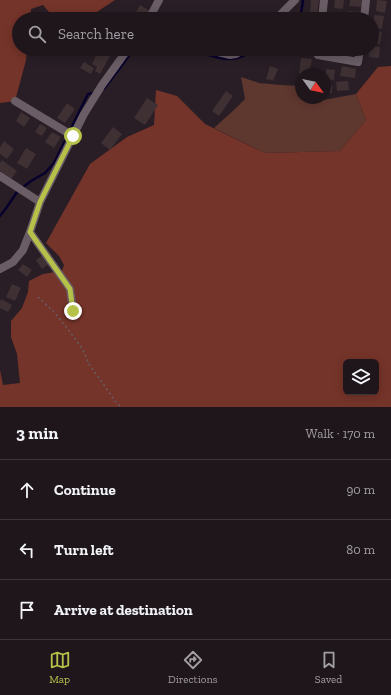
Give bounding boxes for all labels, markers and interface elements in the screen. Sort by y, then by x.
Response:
search box [12,12,379,56]
icon: search [26,23,48,45]
text: Search here [58,25,134,43]
north arrow [295,68,331,104]
route start [64,127,82,145]
route end [64,302,82,320]
map controls [343,359,379,395]
button: layers [343,359,379,395]
text: 3 min [16,423,58,443]
text: Walk · 170 m [306,426,375,441]
icon: ahead [16,479,38,501]
text: Continue [54,481,116,499]
text: 90 m [346,482,375,497]
icon: left [16,539,38,561]
text: Turn left [54,541,114,559]
text: 80 m [346,542,375,557]
icon: arrive [16,599,38,621]
text: Arrive at destination [54,601,193,619]
tab: Map [49,649,71,686]
tab: Directions [168,649,218,686]
tab: Saved [315,649,342,686]

